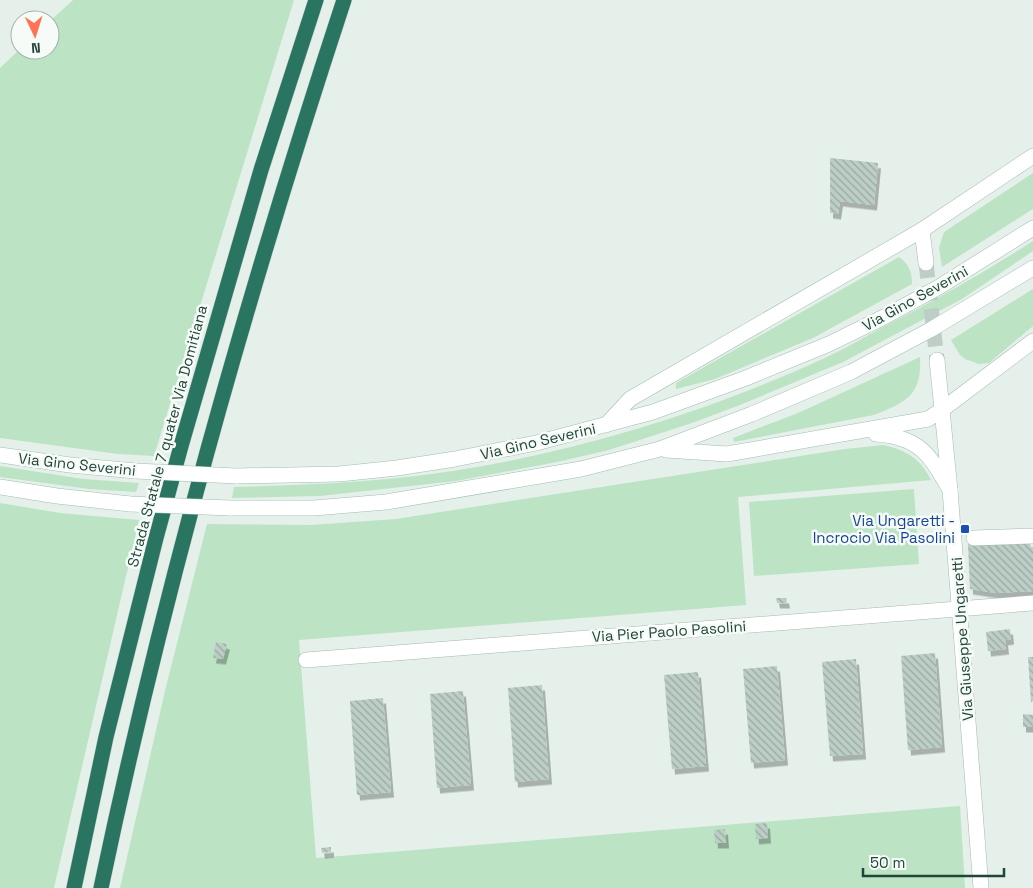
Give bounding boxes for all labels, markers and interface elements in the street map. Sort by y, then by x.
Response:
north arrow [10,10,60,60]
text: N [31,39,41,57]
street label: Via Gino Severini [859,261,971,335]
street label: Strada Statale 7 quater Via Domitiana [123,303,211,569]
street label: Via Gino Severini [478,418,598,464]
street label: Via Gino Severini [17,448,137,480]
place label: Via Ungaretti - Incrocio Via Pasolini [813,511,955,547]
marker: Via Ungaretti - Incrocio Via Pasolini [959,523,971,535]
street label: Via Giuseppe Ungaretti [947,556,977,722]
street label: Via Pier Paolo Pasolini [591,616,747,646]
scale bar [863,846,1004,878]
text: 50 m [870,853,905,872]

